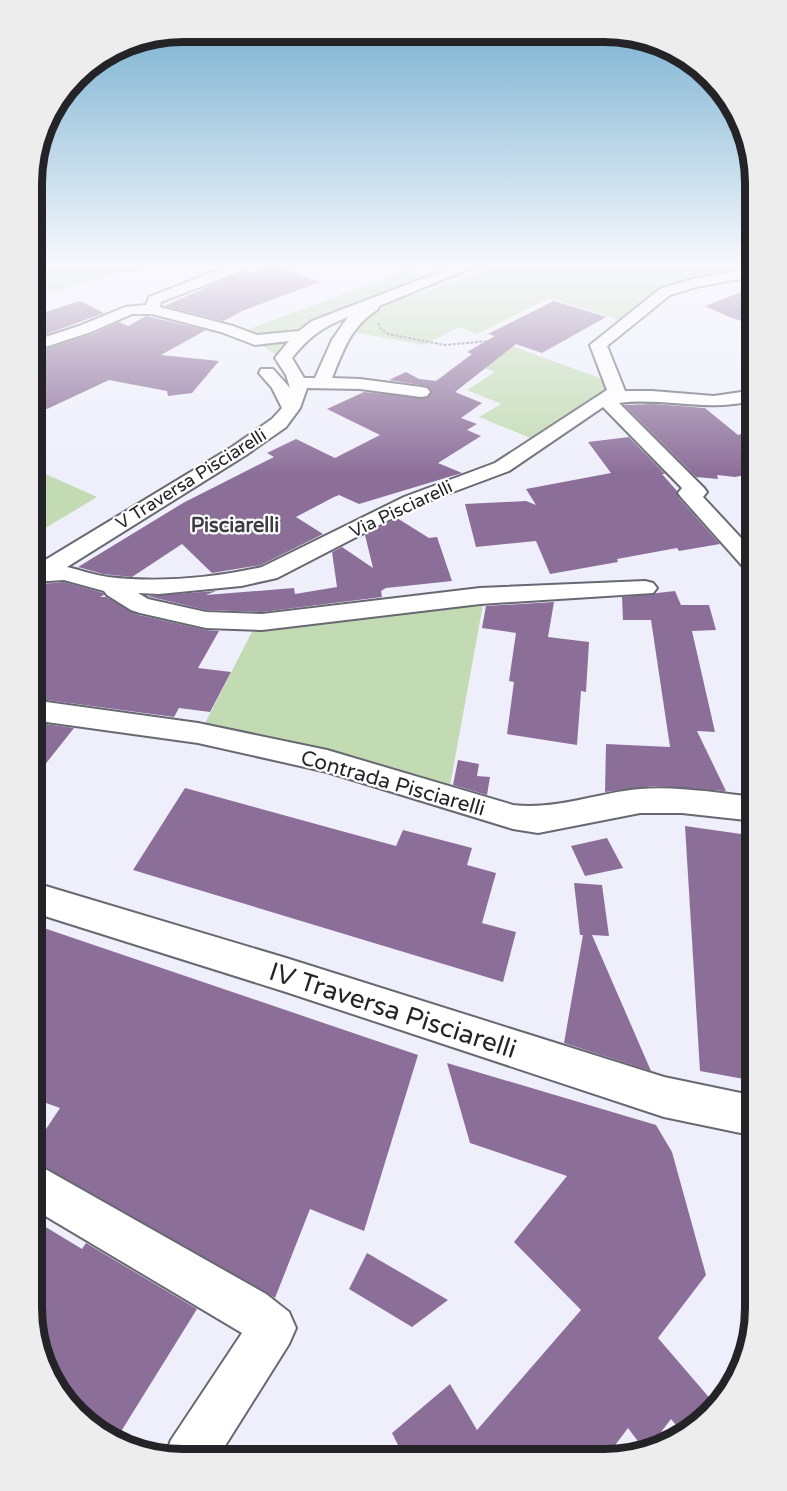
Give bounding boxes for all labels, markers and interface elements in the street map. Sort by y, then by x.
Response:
street label: V Traversa Pisciarelli [112,424,270,534]
street label: Via Pisciarelli [346,476,456,542]
district label: Pisciarelli [191,513,279,537]
street label: Contrada Pisciarelli [298,745,488,822]
street label: IV Traversa Pisciarelli [265,956,520,1065]

